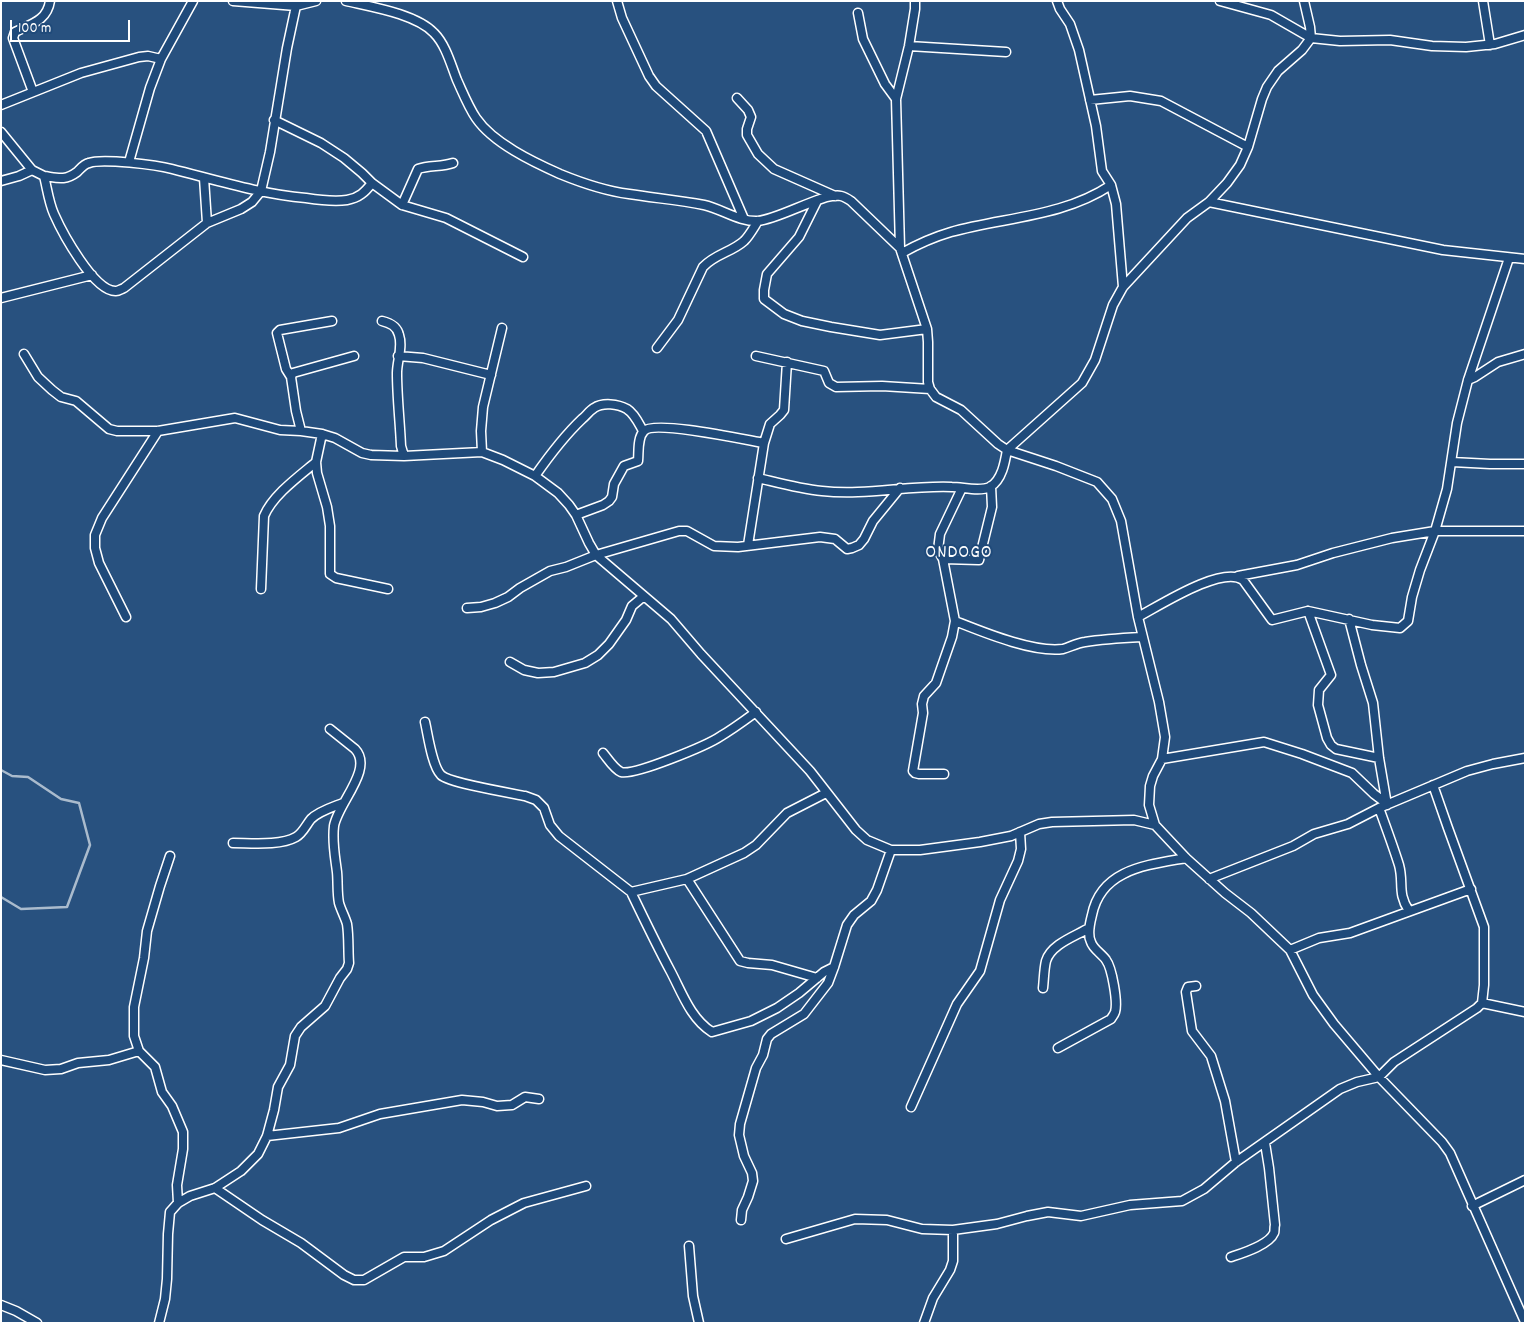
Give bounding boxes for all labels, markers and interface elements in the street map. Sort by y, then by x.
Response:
scale bar [12,10,132,42]
text: 100 m [18,18,51,40]
district label: ONDOGO [924,543,994,565]

